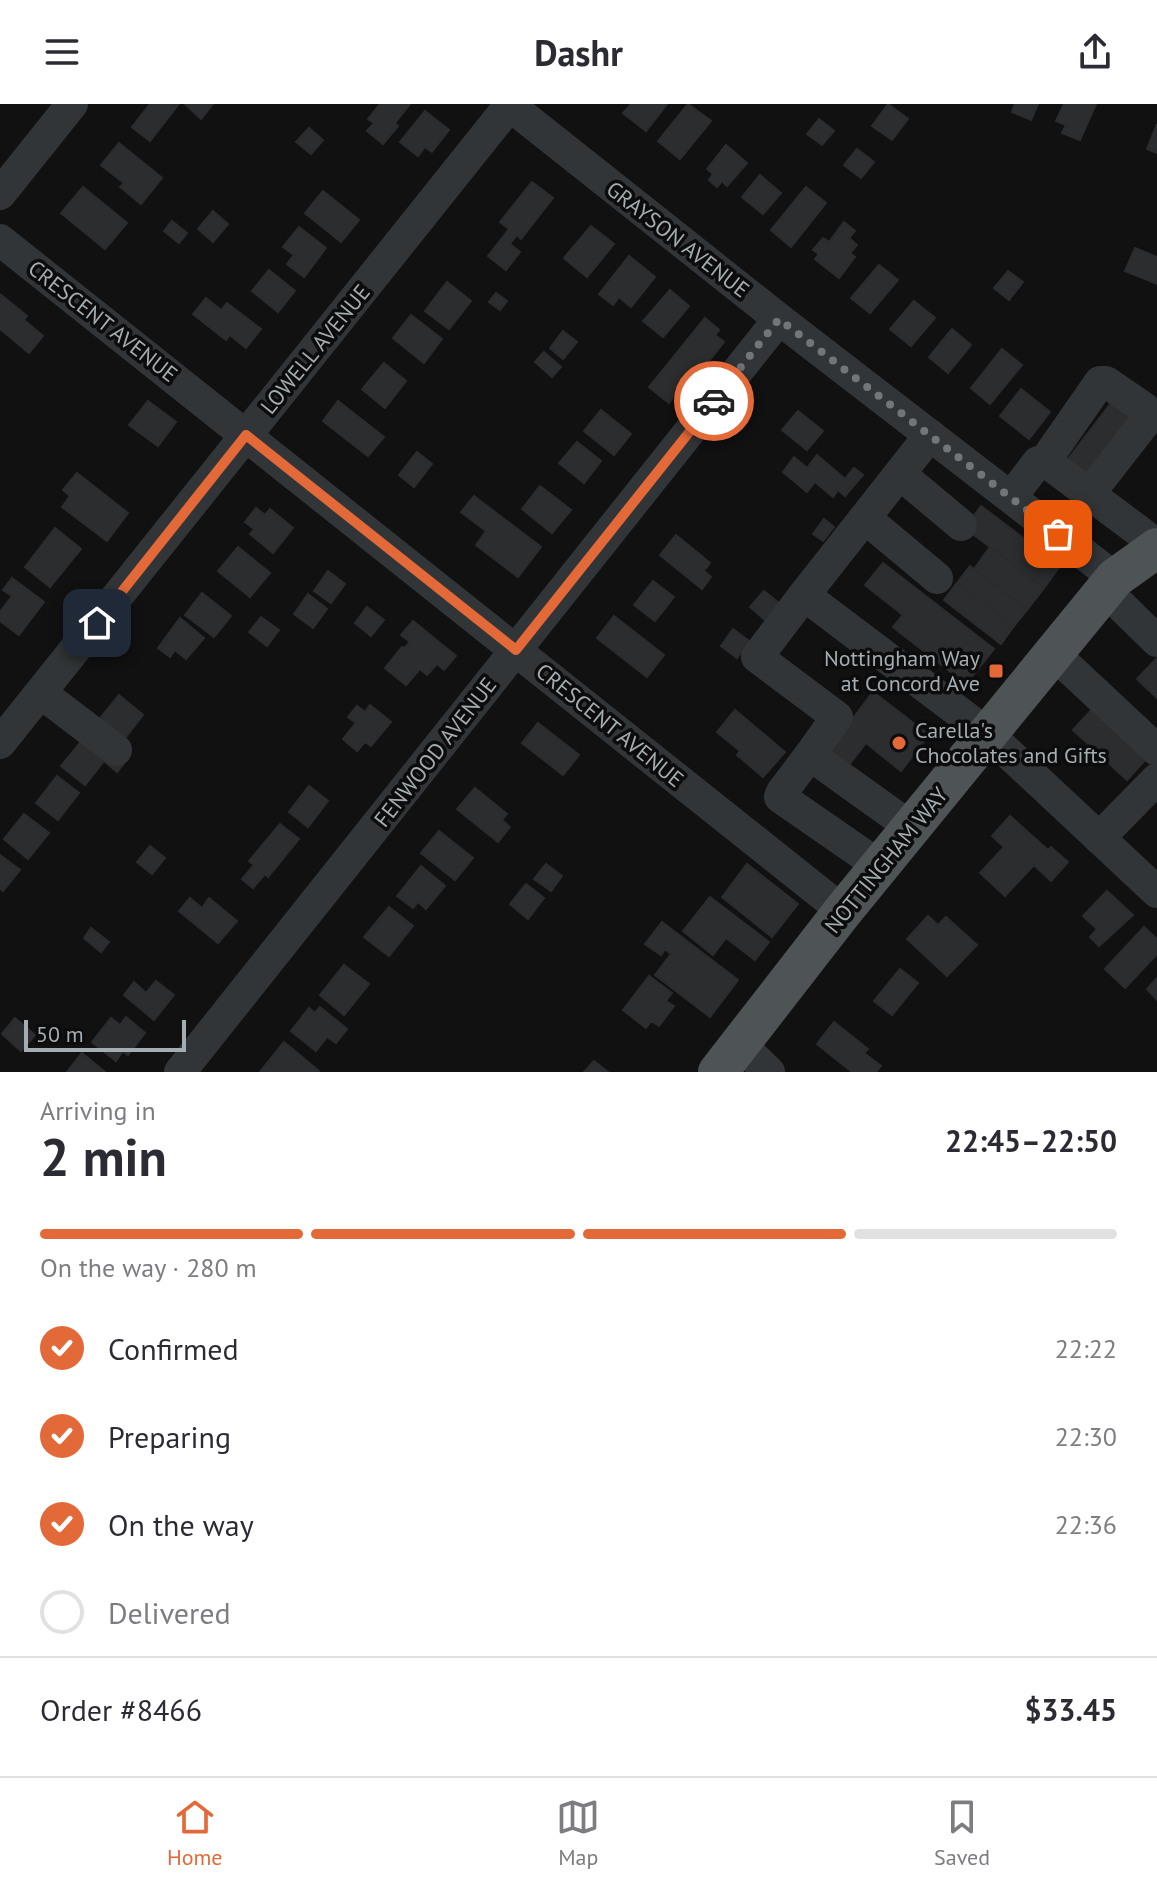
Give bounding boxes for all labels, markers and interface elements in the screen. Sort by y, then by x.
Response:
text: Dashr [534,29,623,76]
icon: menu [40,30,84,74]
icon: share [1073,30,1117,74]
street label: GRAYSON AVENUE [601,175,755,303]
street label: CRESCENT AVENUE [23,254,183,388]
street label: LOWELL AVENUE [254,279,376,419]
courier [674,361,754,441]
icon: car [692,379,736,423]
pin [1024,500,1092,568]
icon: bag [1036,512,1080,556]
pin [63,589,131,657]
icon: home [75,601,119,645]
place label: Nottingham Way at Concord Ave [824,644,981,697]
street label: CRESCENT AVENUE [531,657,689,793]
marker: Nottingham Way at Concord Ave [987,662,1005,680]
street label: FENWOOD AVENUE [368,671,502,833]
place label: Carella's Chocolates and Gifts [915,716,1107,769]
marker: Carella's Chocolates and Gifts [890,734,908,752]
street label: NOTTINGHAM WAY [818,781,954,939]
scale bar [24,1016,186,1052]
text: 50 m [36,1020,84,1048]
text: Arriving in [40,1094,156,1127]
text: 22:45–22:50 [945,1121,1117,1160]
text: 2 min [40,1123,167,1190]
text: On the way · 280 m [40,1251,257,1284]
icon: check [40,1326,84,1370]
text: Confirmed [108,1329,239,1368]
text: 22:22 [1055,1332,1117,1365]
icon: check [40,1414,84,1458]
text: Preparing [108,1417,231,1456]
text: 22:30 [1055,1420,1117,1453]
icon: check [40,1502,84,1546]
text: On the way [108,1505,254,1544]
text: 22:36 [1055,1508,1117,1541]
text: Delivered [108,1593,231,1632]
text: Order #8466 [40,1690,202,1729]
text: $33.45 [1025,1690,1117,1729]
tab: Home [167,1795,223,1871]
tab: Map [556,1795,600,1871]
tab: Saved [934,1795,990,1871]

